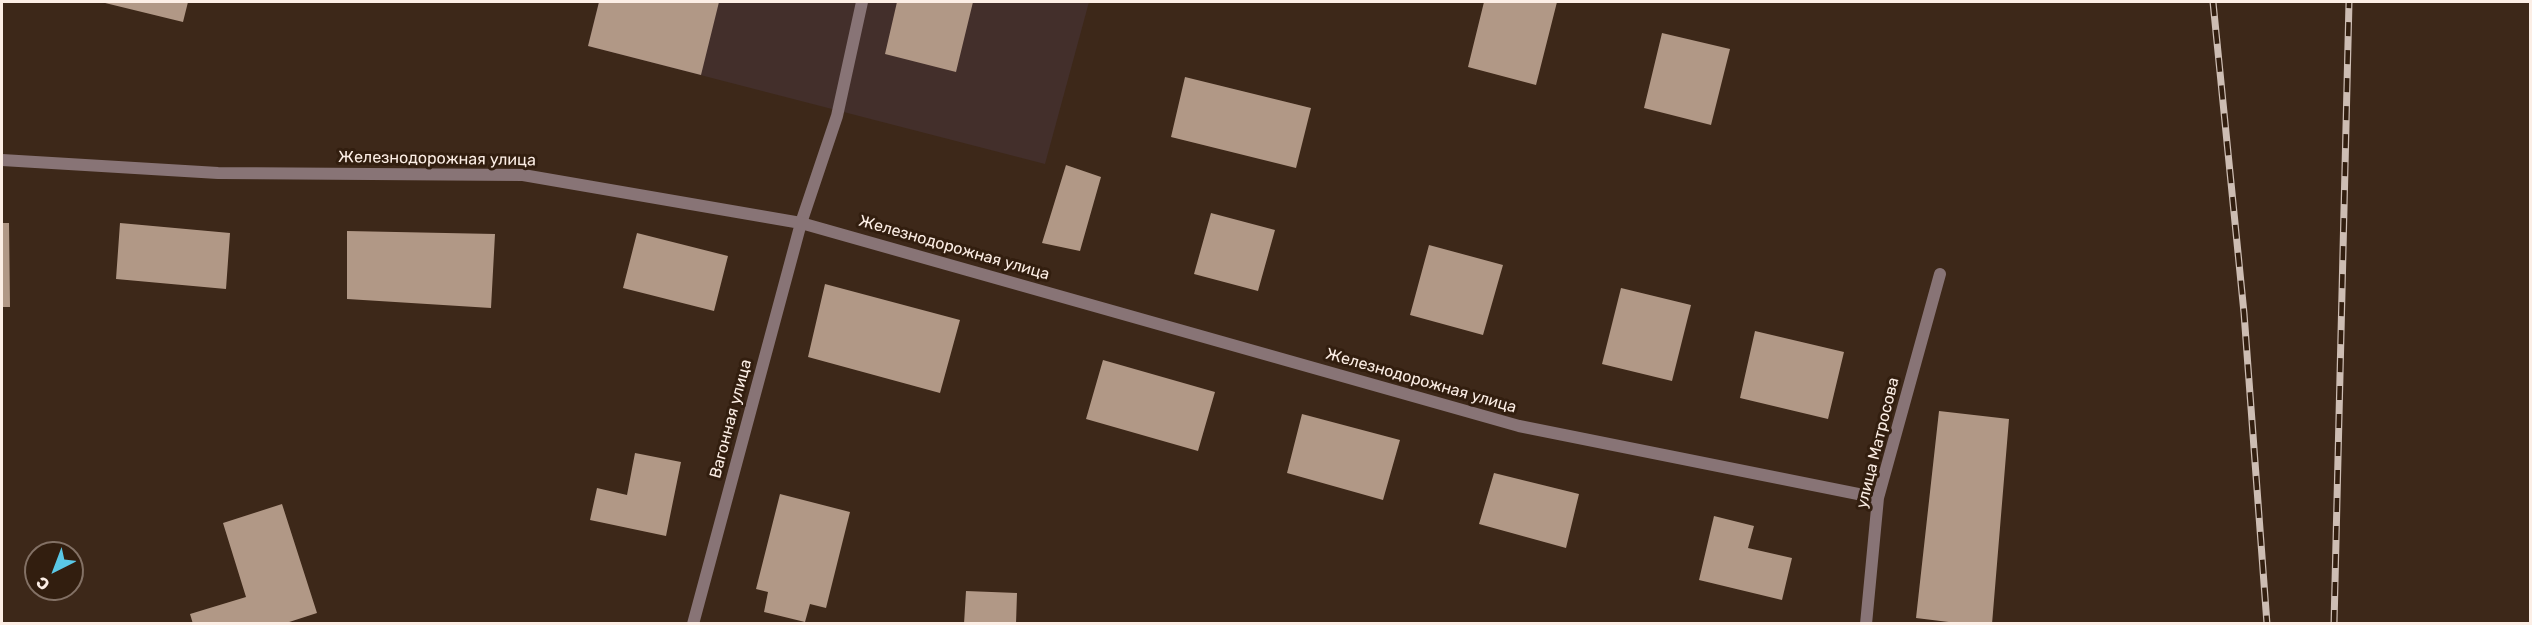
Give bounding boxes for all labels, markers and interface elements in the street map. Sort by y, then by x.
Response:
street label: Железнодорожная улица [338,148,536,170]
street label: Железнодорожная улица [856,212,1052,284]
street label: Железнодорожная улица [1323,345,1519,417]
street label: Вагонная улица [706,357,756,481]
street label: улица Матросова [1852,376,1904,510]
north arrow [24,541,84,601]
text: С [32,572,53,594]

